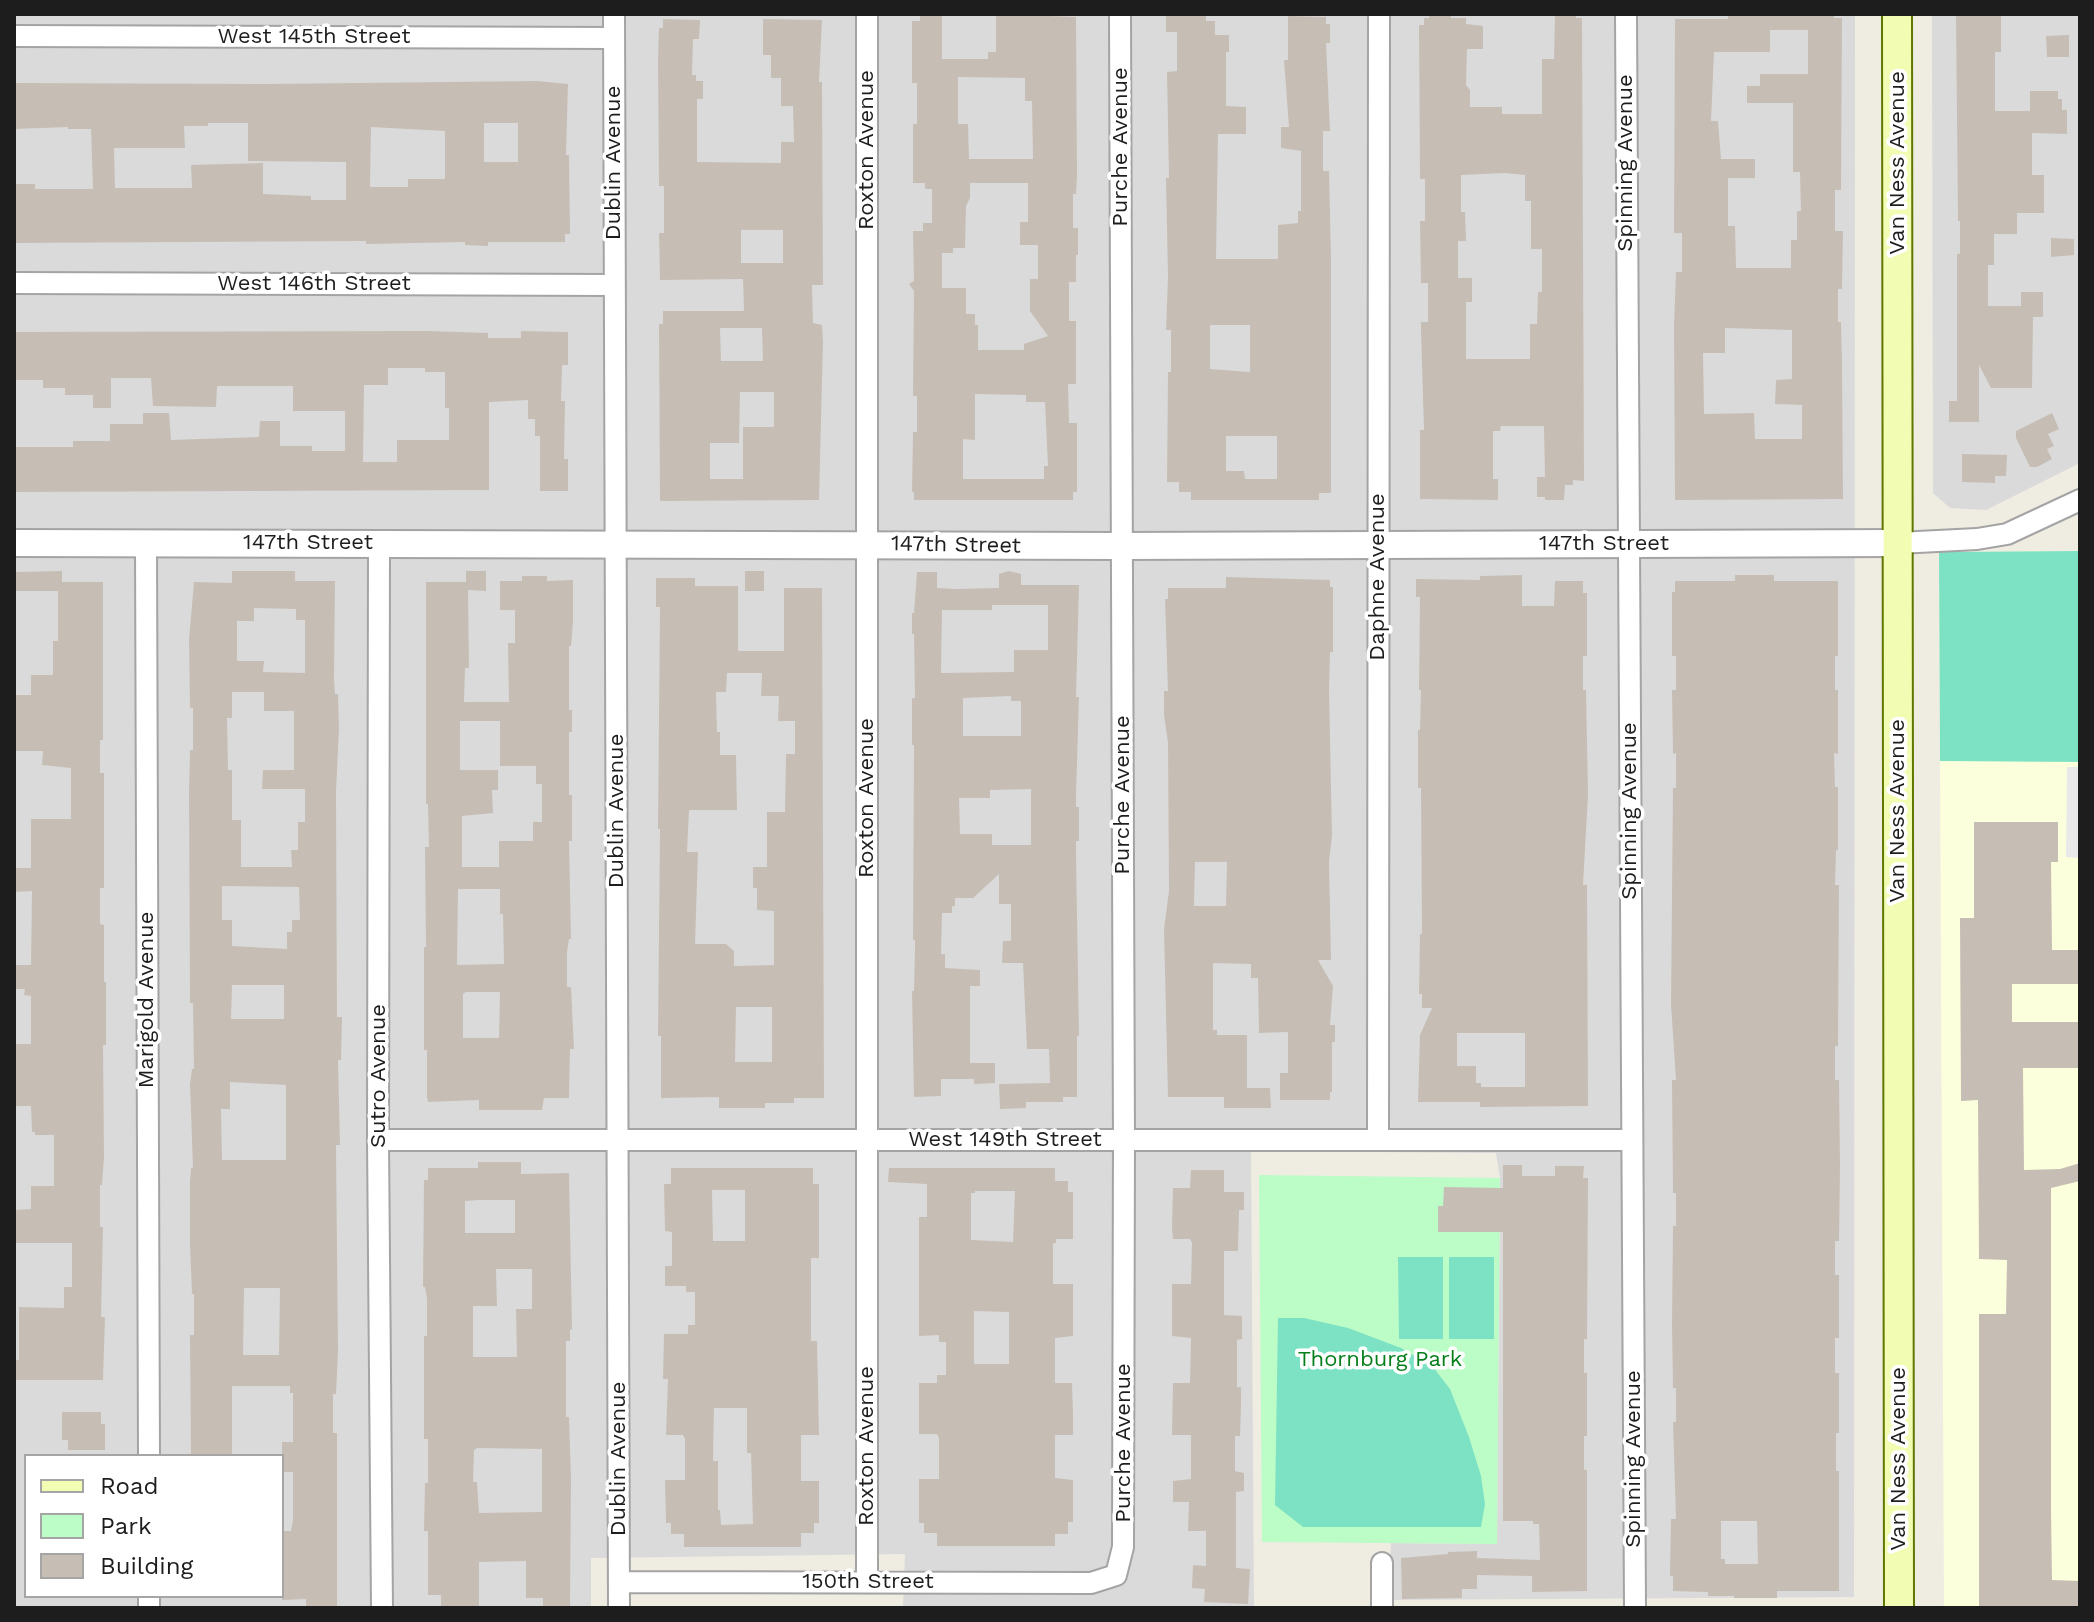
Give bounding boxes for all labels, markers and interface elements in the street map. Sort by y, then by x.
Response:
street label: West 145th Street [218,24,410,50]
street label: Purche Avenue [1108,67,1134,227]
street label: Roxton Avenue [854,70,880,230]
street label: Van Ness Avenue [1885,71,1911,255]
street label: Spinning Avenue [1613,74,1639,252]
street label: Dublin Avenue [601,86,627,240]
street label: West 146th Street [217,271,411,297]
street label: Daphne Avenue [1365,493,1391,661]
street label: 147th Street [243,530,373,556]
street label: 147th Street [891,531,1021,559]
street label: 147th Street [1539,531,1669,557]
street label: Purche Avenue [1110,715,1136,875]
street label: Roxton Avenue [854,718,880,878]
street label: Van Ness Avenue [1885,719,1911,903]
street label: Spinning Avenue [1617,722,1643,900]
street label: Dublin Avenue [604,734,630,888]
street label: Marigold Avenue [134,912,160,1088]
street label: Sutro Avenue [366,1004,392,1148]
street label: West 149th Street [908,1127,1102,1153]
park label: Thornburg Park [1298,1347,1462,1373]
street label: Purche Avenue [1111,1363,1137,1523]
street label: Roxton Avenue [854,1366,880,1526]
street label: Van Ness Avenue [1886,1367,1912,1551]
street label: Spinning Avenue [1621,1370,1647,1548]
street label: Dublin Avenue [606,1382,632,1536]
legend [24,1454,284,1598]
text: Road [100,1472,159,1500]
text: Park [100,1512,152,1540]
text: Building [100,1552,193,1580]
street label: 150th Street [802,1569,934,1595]

